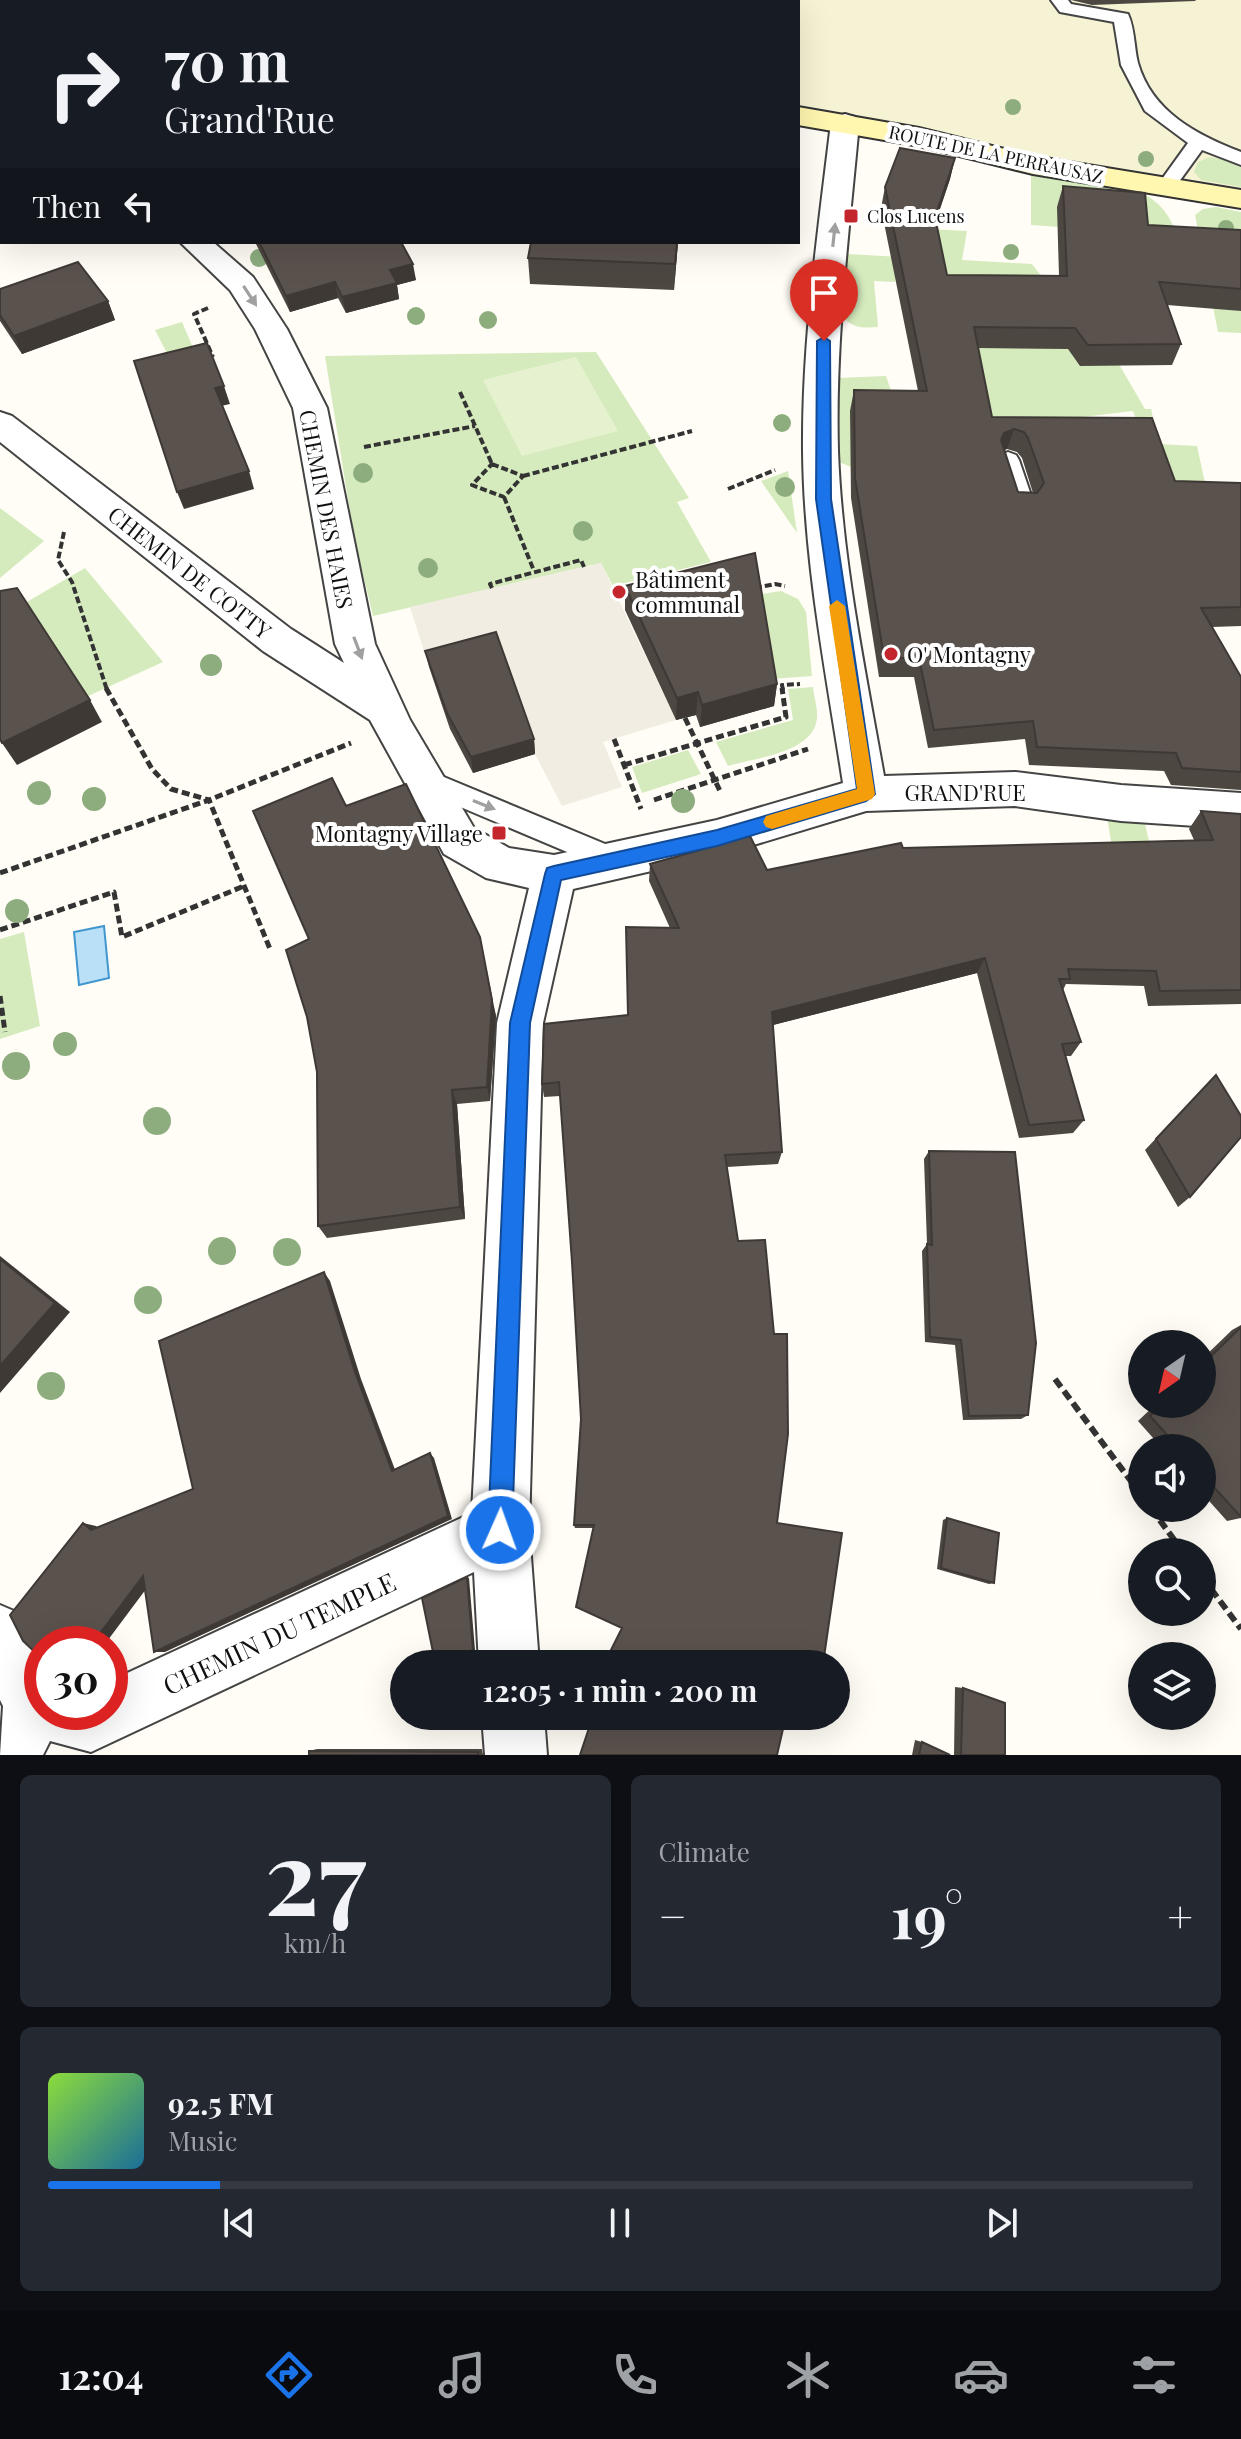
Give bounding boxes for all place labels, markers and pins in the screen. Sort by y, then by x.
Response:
place label: Clos Lucens [867,204,964,228]
marker: Clos Lucens [842,207,860,225]
pin [790,259,858,341]
place label: Bâtiment communal [635,564,740,619]
marker: Bâtiment communal [610,583,628,601]
place label: O' Montagny [907,639,1031,669]
marker: O' Montagny [882,645,900,663]
place label: Montagny Village [315,818,483,848]
marker: Montagny Village [490,824,508,842]

